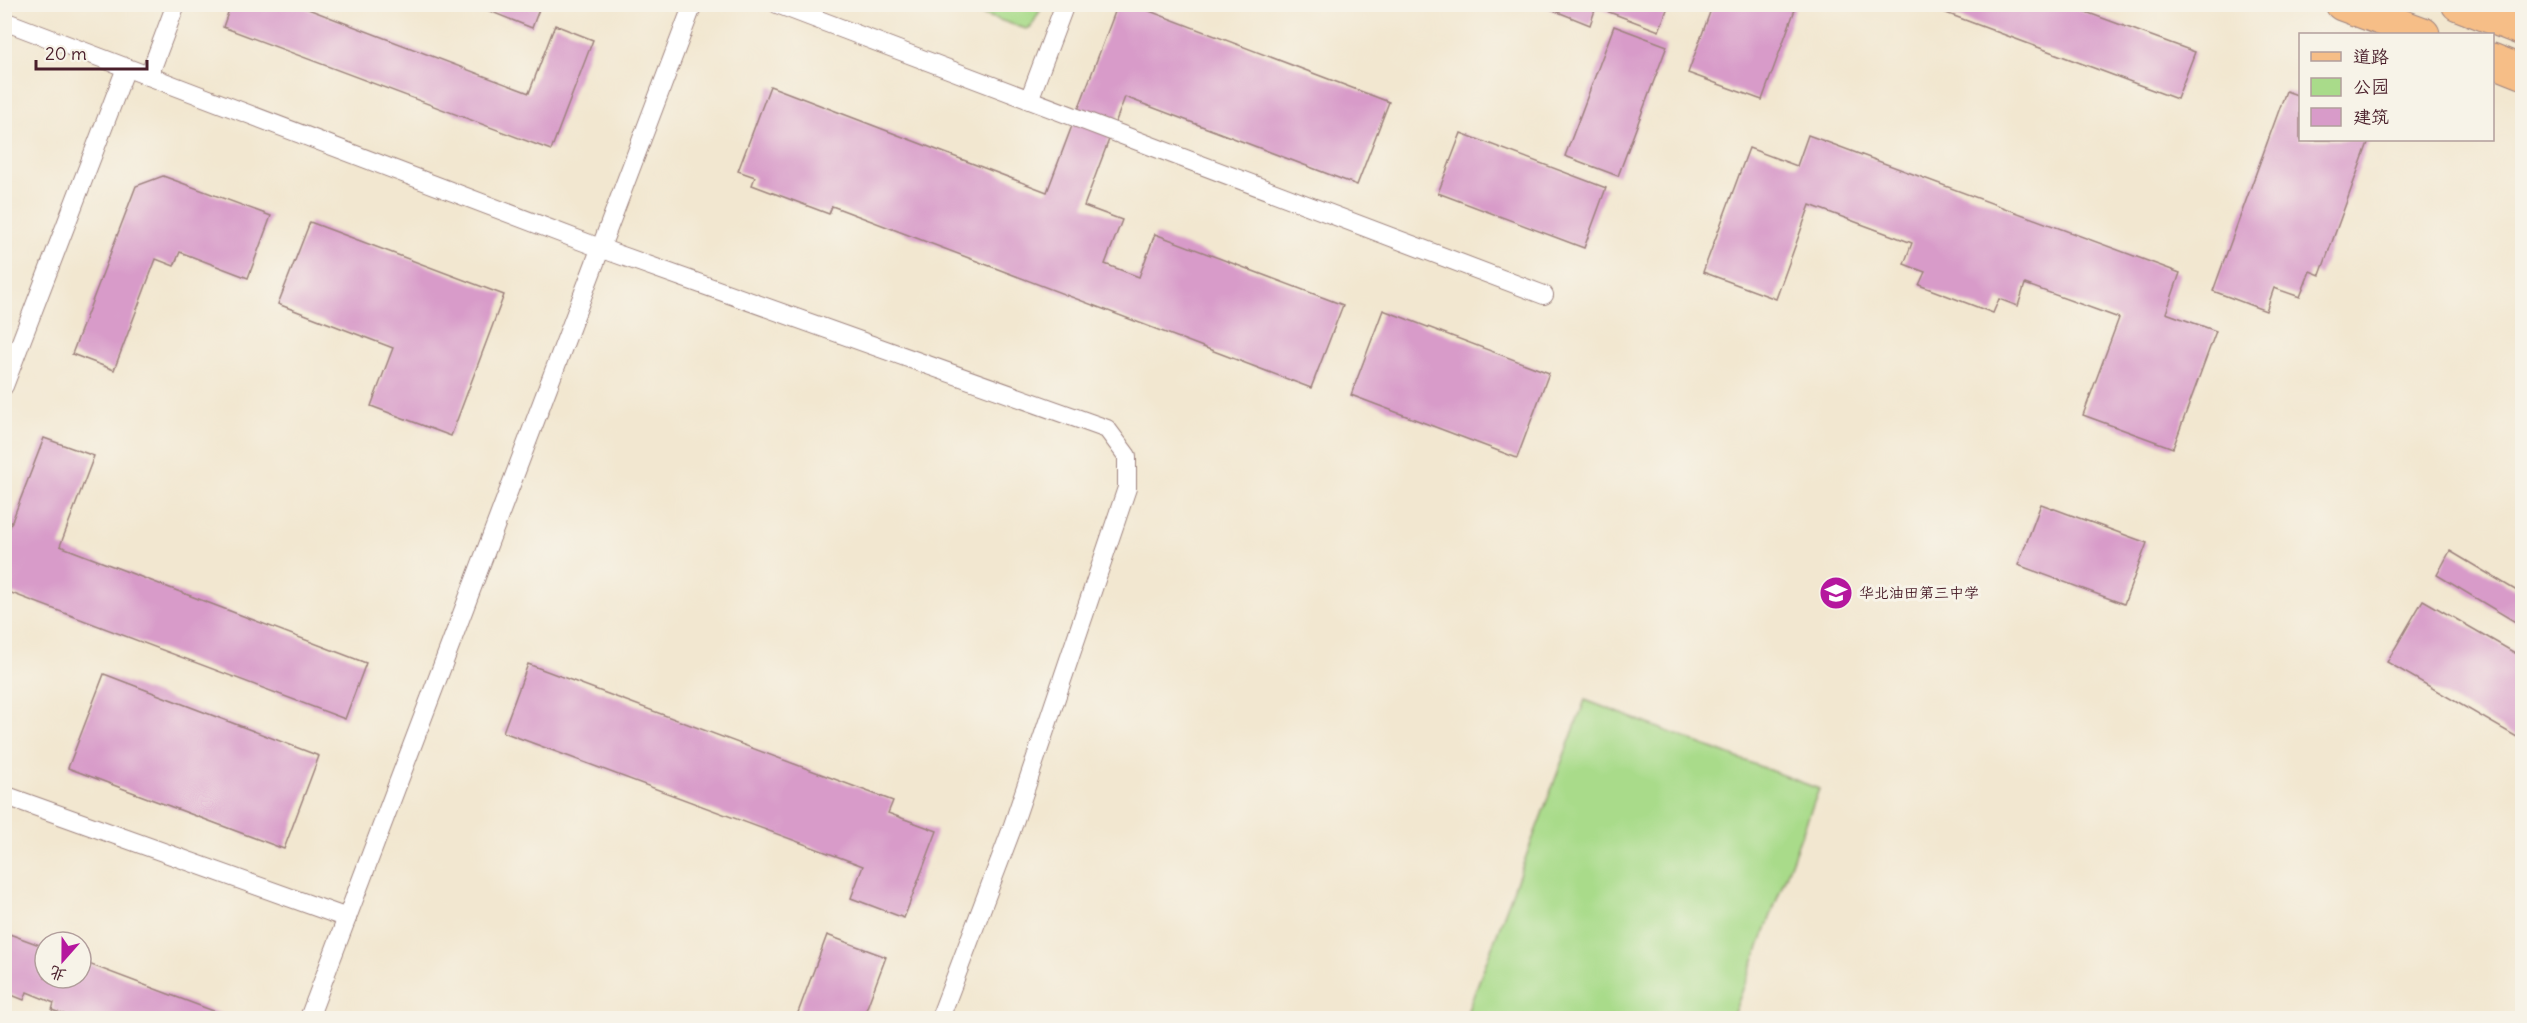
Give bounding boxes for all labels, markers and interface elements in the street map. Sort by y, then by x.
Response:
scale bar [36,33,147,71]
legend [2299,33,2494,141]
text: 20 m [45,42,87,65]
text: 道路 [2353,45,2389,68]
text: 公园 [2353,75,2389,98]
text: 建筑 [2353,105,2389,128]
school or university icon: 华北油田第三中学 [1818,575,1854,611]
place label: 华北油田第三中学 [1859,583,1979,602]
north arrow [33,930,93,990]
text: 北 [47,962,69,986]

